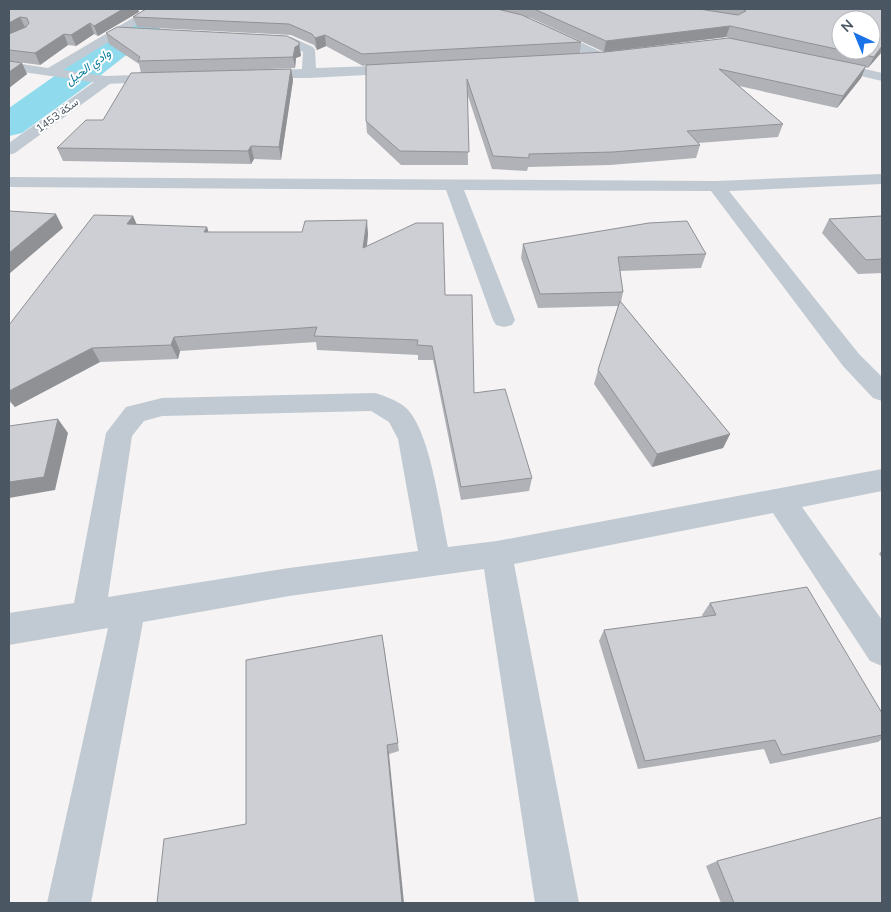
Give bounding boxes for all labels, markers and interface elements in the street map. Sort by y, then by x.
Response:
north arrow [831,10,881,60]
text: N [837,16,858,36]
water label: وادي الحيل [62,45,116,91]
street label: سكة 1453 [33,95,82,136]

